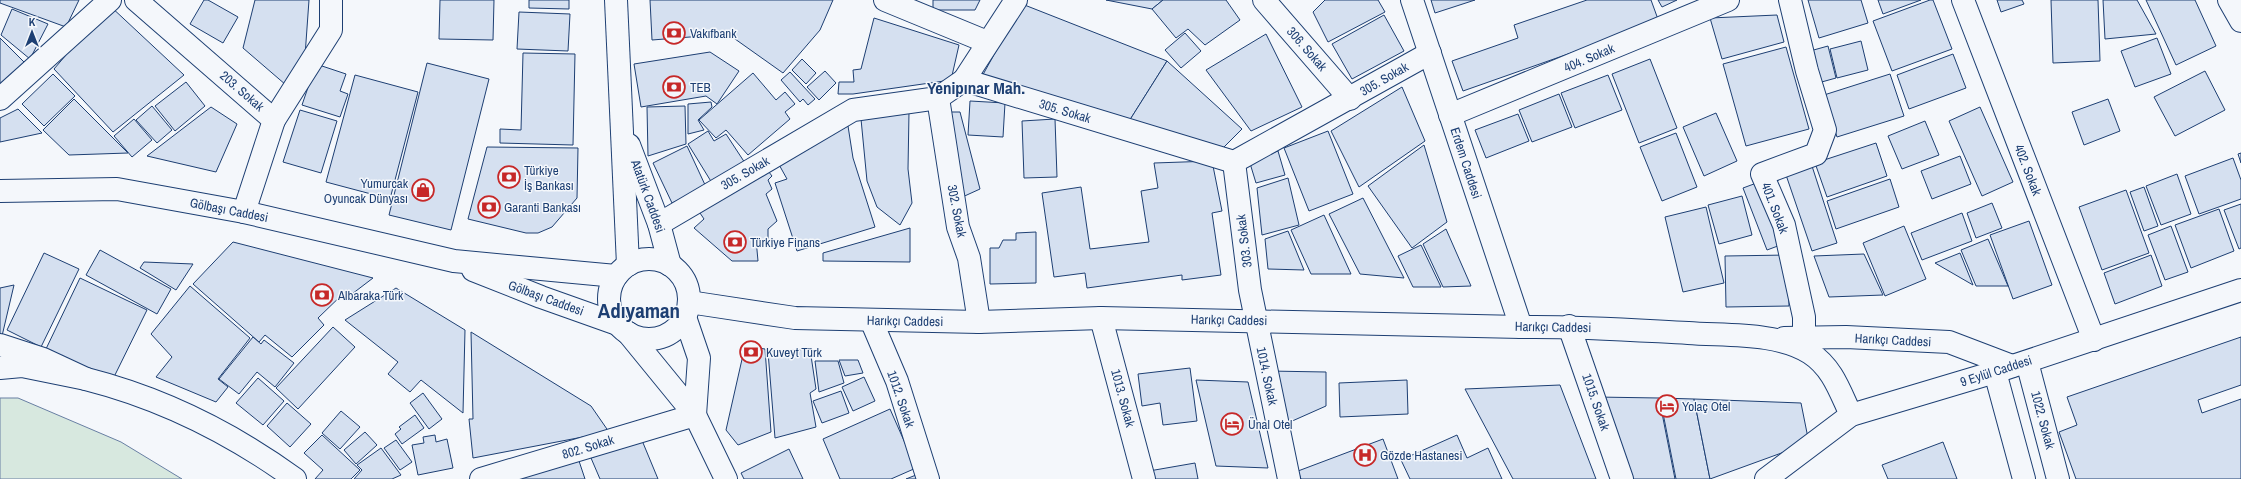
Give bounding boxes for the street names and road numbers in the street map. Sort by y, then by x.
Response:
street label: 306. Sokak [1283,23,1331,75]
street label: 404. Sokak [1561,39,1617,76]
street label: 305. Sokak [1357,58,1412,100]
street label: 203. Sokak [216,67,268,115]
street label: 305. Sokak [1037,95,1094,127]
street label: Erdem Caddesi [1446,125,1486,201]
street label: 402. Sokak [2011,142,2046,199]
street label: 305. Sokak [718,152,773,194]
street label: Atatürk Caddesi [627,156,669,235]
street label: 401. Sokak [1758,180,1793,237]
street label: 302. Sokak [944,183,971,239]
street label: Gölbaşı Caddesi [188,194,270,226]
street label: 303. Sokak [1232,213,1256,269]
street label: Gölbaşı Caddesi [506,276,586,320]
street label: Harıkçı Caddesi [1191,311,1267,329]
street label: Harıkçı Caddesi [867,312,943,330]
street label: Harıkçı Caddesi [1515,318,1591,336]
street label: Harıkçı Caddesi [1854,330,1932,350]
street label: 1014. Sokak [1253,345,1282,407]
street label: 9 Eylül Caddesi [1958,351,2034,391]
street label: 1013. Sokak [1107,367,1139,429]
street label: 1012. Sokak [883,368,919,430]
street label: 1015. Sokak [1578,371,1614,433]
street label: 1022. Sokak [2027,389,2059,451]
street label: 802. Sokak [560,431,617,463]

